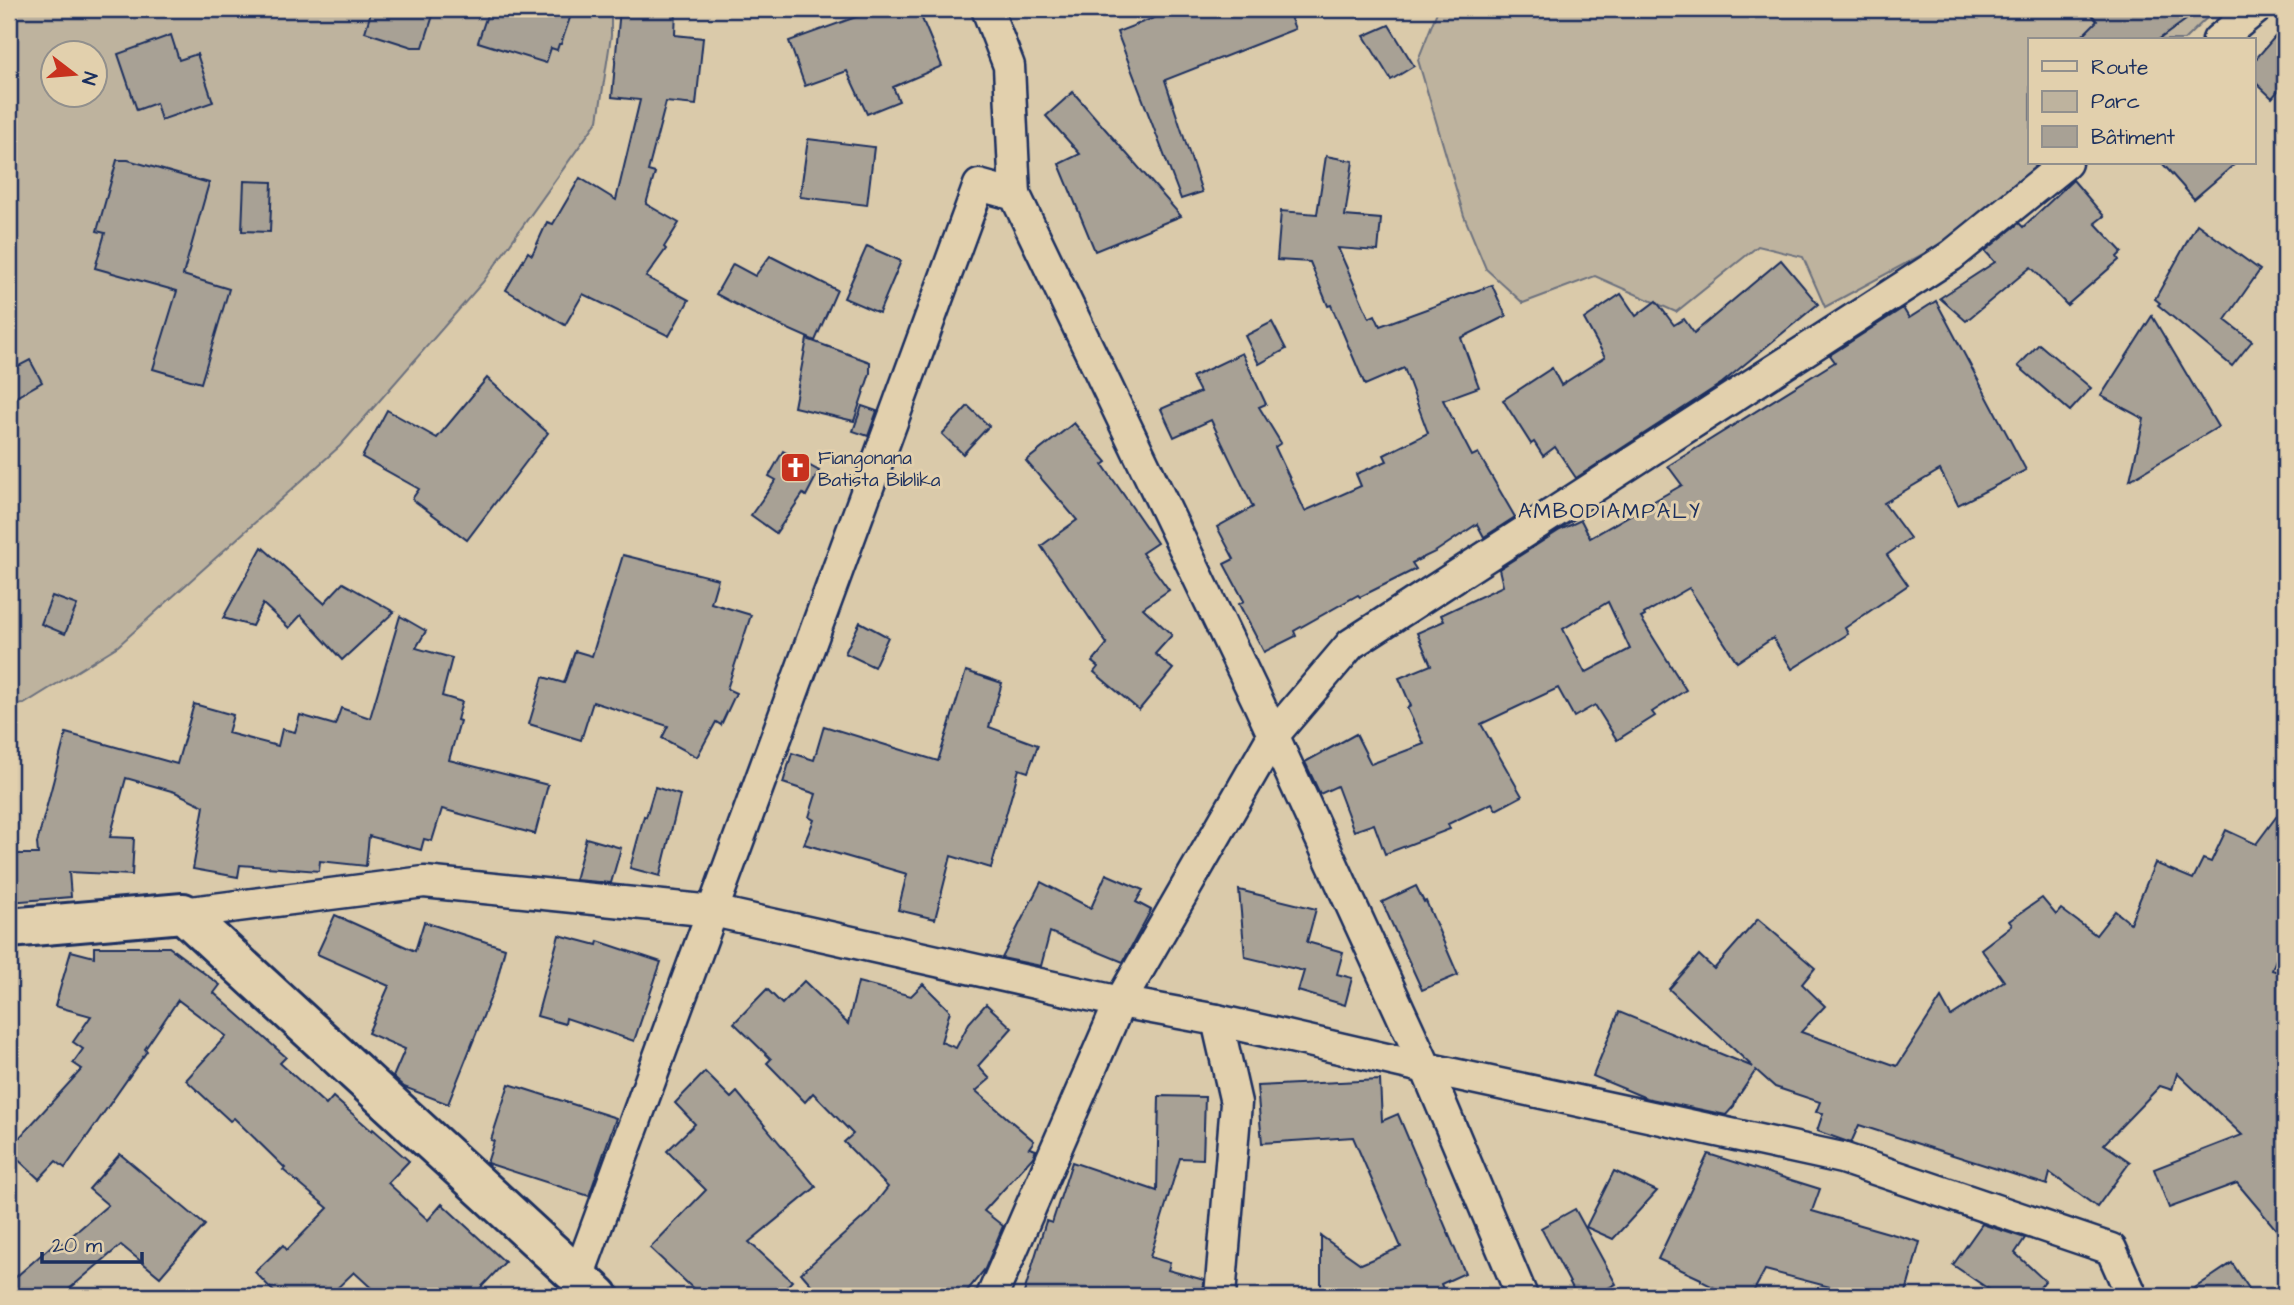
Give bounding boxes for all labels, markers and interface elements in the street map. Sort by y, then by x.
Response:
north arrow [38,38,108,108]
legend [2028,38,2256,164]
text: Route [2091,53,2148,82]
text: N [74,69,104,88]
text: Parc [2091,87,2140,116]
text: Bâtiment [2091,123,2175,152]
place label: Fiangonana Batista Biblika [818,445,941,494]
church icon: Fiangonana Batista Biblika [778,451,812,485]
district label: AMBODIAMPALY [1518,497,1702,526]
scale bar [42,1221,142,1265]
text: 20 m [52,1231,103,1260]

